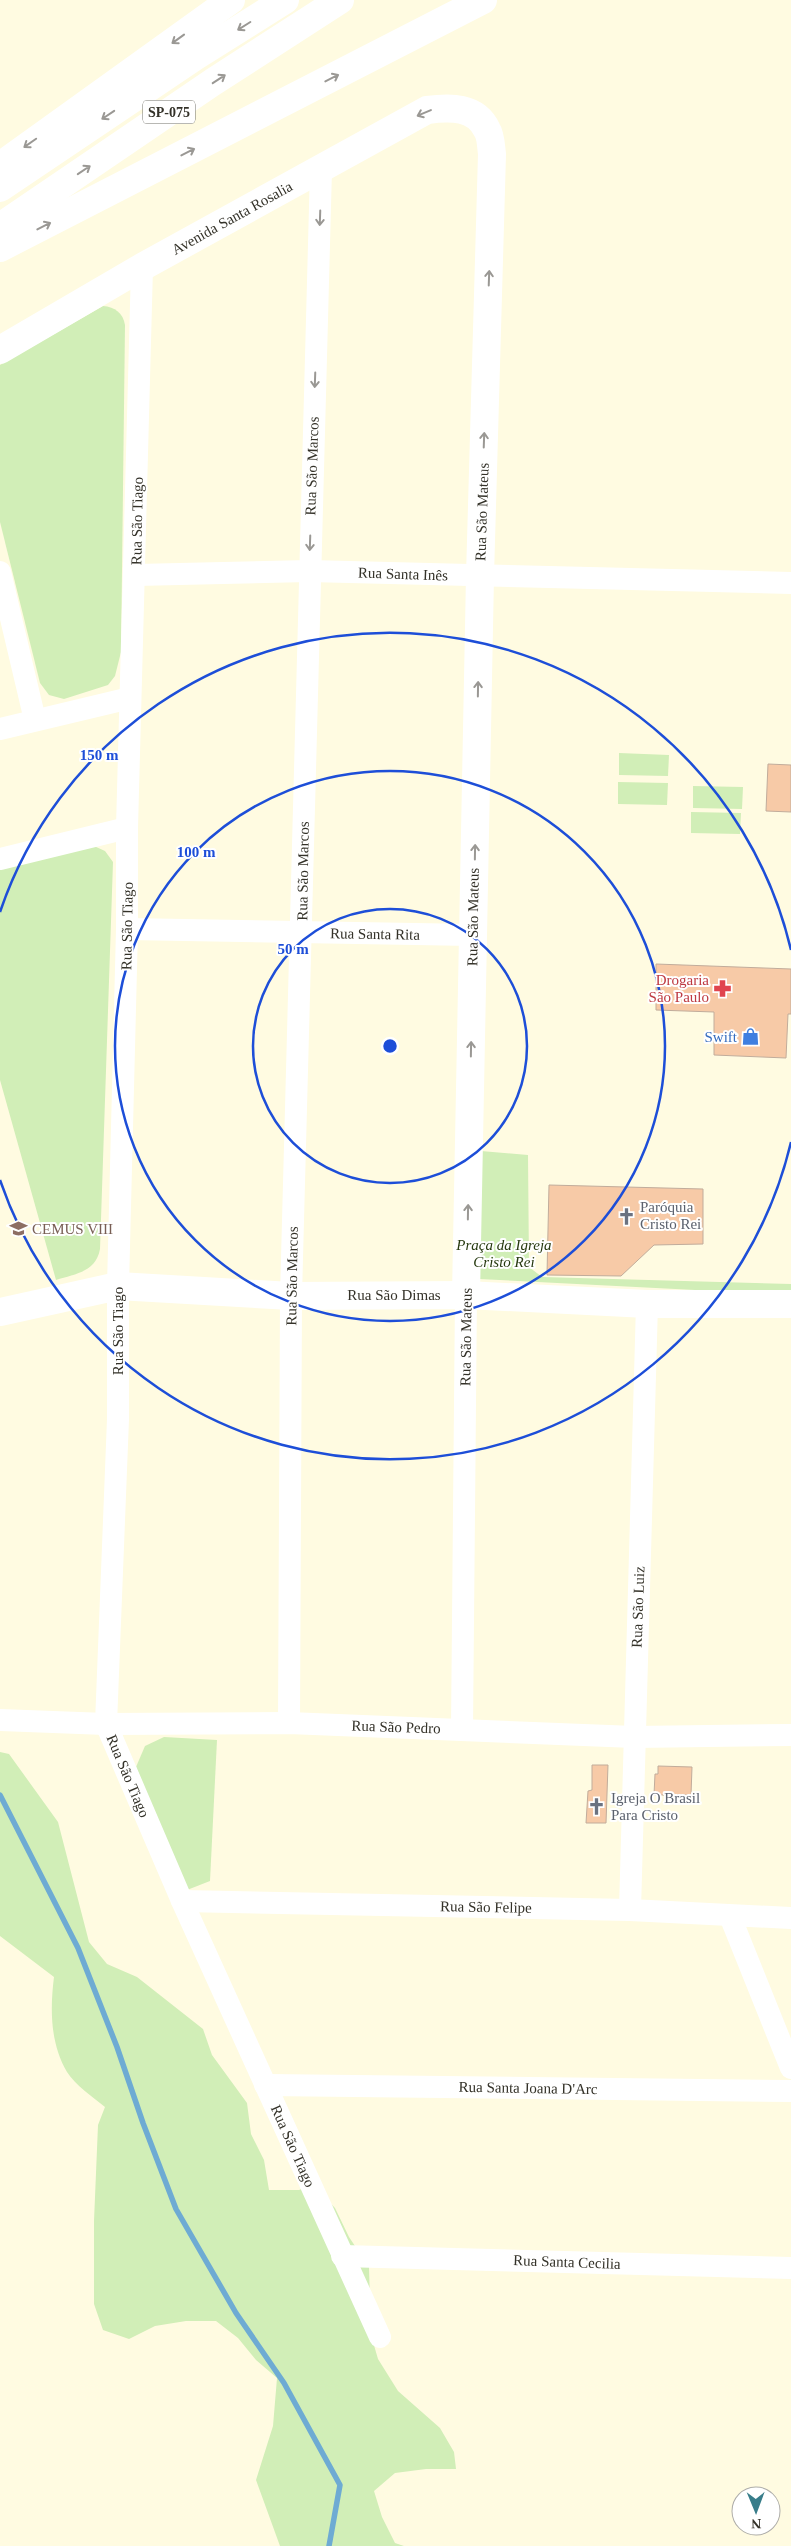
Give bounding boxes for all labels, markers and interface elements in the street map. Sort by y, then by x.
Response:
one-way arrow [238,21,252,31]
one-way arrow [171,34,185,45]
one-way arrow [325,72,339,82]
one-way arrow [211,74,225,84]
road number: SP-075 [143,100,195,124]
one-way arrow [417,108,432,118]
one-way arrow [102,110,116,120]
one-way arrow [24,138,38,148]
one-way arrow [180,147,195,156]
one-way arrow [77,165,91,175]
street label: Avenida Santa Rosalia [169,178,295,258]
one-way arrow [315,210,325,226]
one-way arrow [36,221,51,231]
one-way arrow [484,270,493,286]
one-way arrow [310,372,320,388]
street label: Rua São Marcos [302,416,322,516]
one-way arrow [479,432,489,448]
street label: Rua São Mateus [472,462,492,561]
street label: Rua São Tiago [128,477,146,565]
one-way arrow [305,534,315,550]
street label: Rua Santa Inês [358,564,448,584]
one-way arrow [473,681,483,698]
text: 150 m [80,747,119,763]
street label: Rua São Marcos [294,821,312,921]
text: 100 m [177,844,216,860]
one-way arrow [470,844,480,860]
street label: Rua São Mateus [464,868,482,966]
street label: Rua São Tiago [118,882,136,970]
street label: Rua Santa Rita [330,925,420,943]
text: 50 m [277,941,309,957]
place label: Drogaria São Paulo [649,972,709,1005]
pharmacy icon: Drogaria São Paulo [713,979,733,999]
shop icon: Swift [741,1027,761,1047]
place label: Swift [704,1029,738,1045]
centre of rings [381,1037,399,1055]
one-way arrow [466,1041,476,1058]
place label: Paróquia Cristo Rei [640,1199,701,1232]
one-way arrow [463,1204,473,1220]
church icon: Paróquia Cristo Rei [616,1206,636,1226]
school or university icon: CEMUS VIII [8,1219,28,1239]
place label: CEMUS VIII [32,1221,113,1237]
street label: Rua São Marcos [283,1226,301,1326]
park label: Praça da Igreja Cristo Rei [455,1237,552,1270]
street label: Rua São Tiago [110,1287,126,1375]
street label: Rua São Dimas [347,1287,441,1303]
street label: Rua São Mateus [457,1288,475,1386]
street label: Rua São Luiz [629,1566,647,1648]
street label: Rua São Pedro [351,1717,441,1737]
street label: Rua São Tiago [103,1732,153,1820]
place label: Igreja O Brasil Para Cristo [611,1790,700,1823]
church icon: Igreja O Brasil Para Cristo [587,1797,607,1817]
street label: Rua São Felipe [440,1898,532,1916]
street label: Rua Santa Joana D'Arc [458,2079,598,2097]
street label: Rua São Tiago [268,2102,318,2190]
street label: Rua Santa Cecilia [513,2252,621,2272]
north arrow [731,2486,781,2536]
text: N [751,2516,761,2531]

